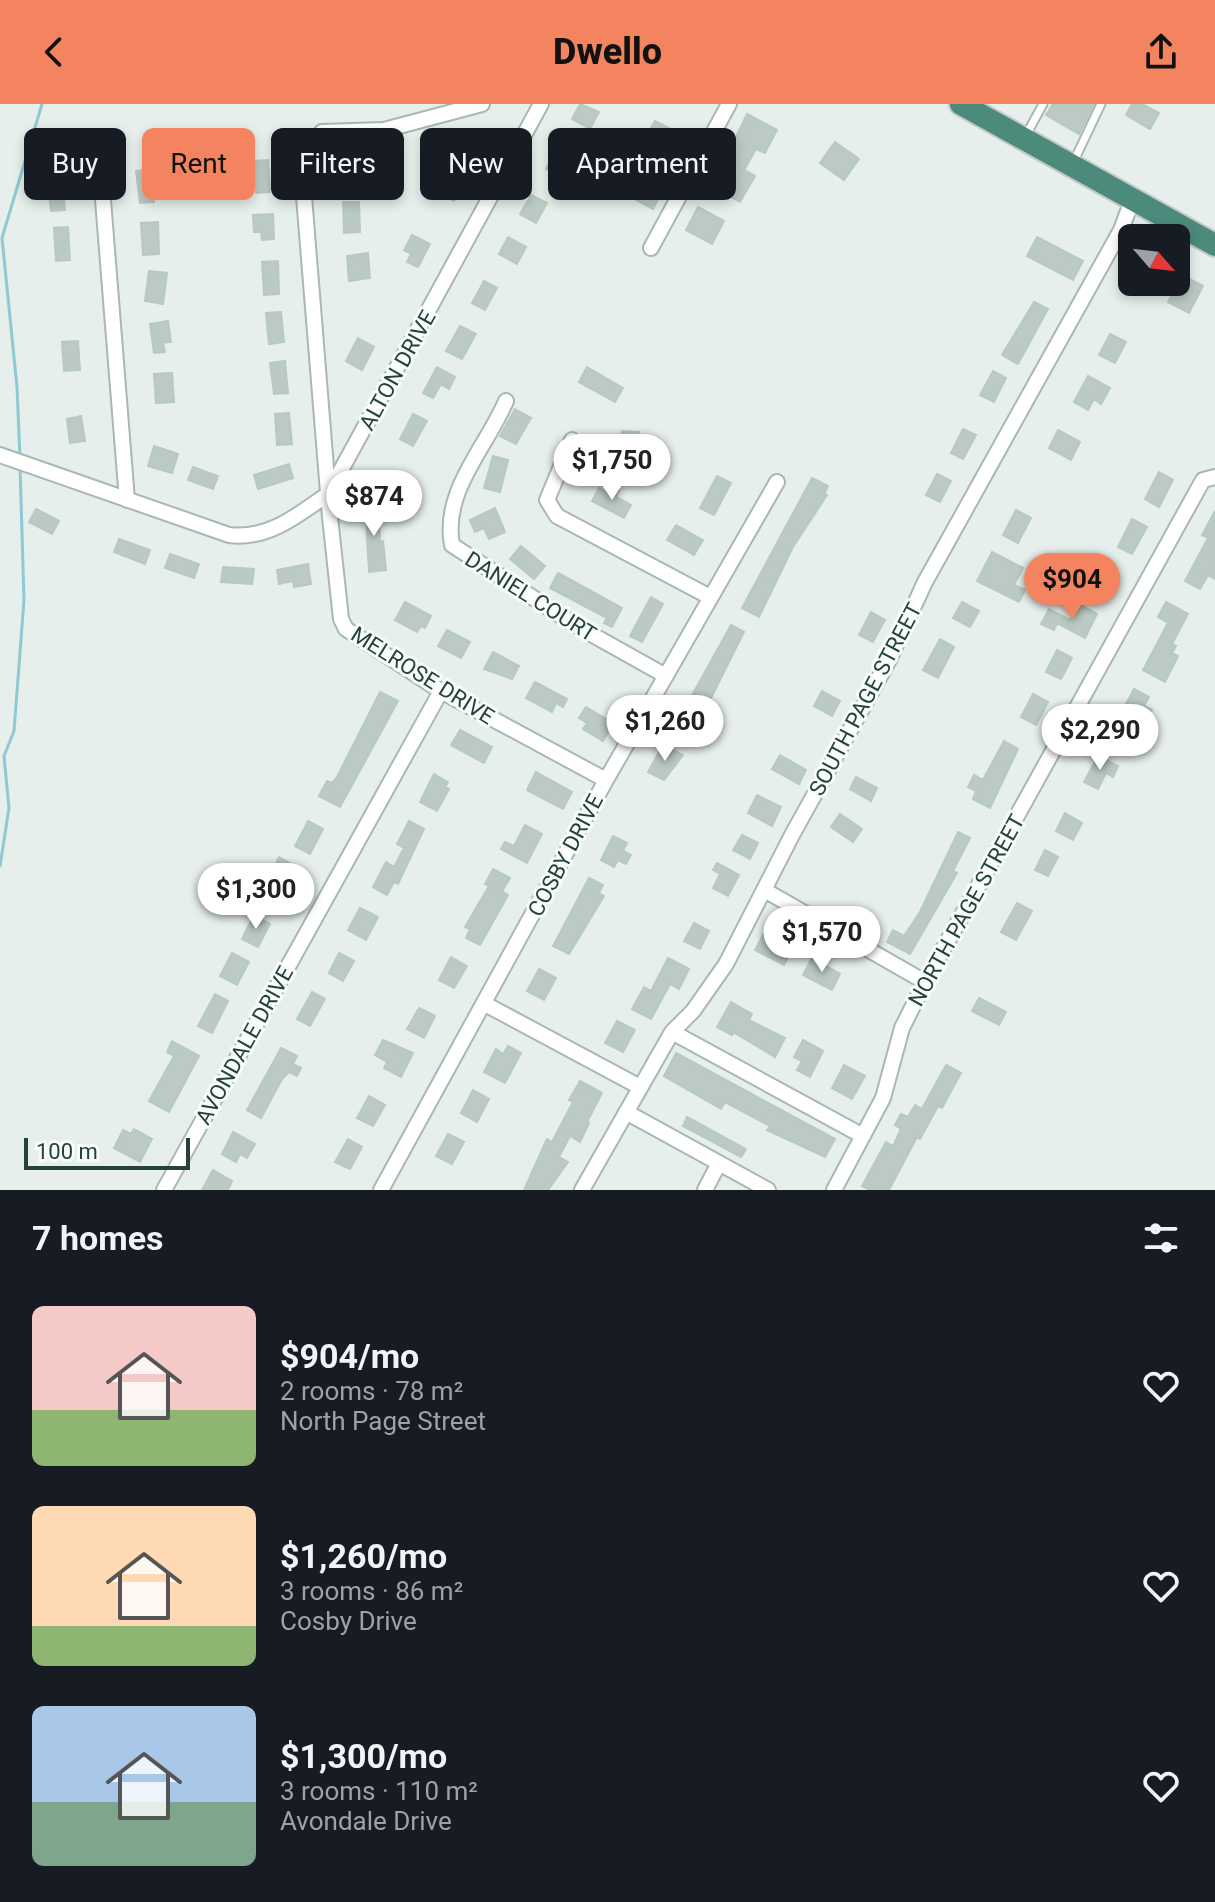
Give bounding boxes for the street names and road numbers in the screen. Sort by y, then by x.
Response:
street label: ALTON DRIVE [354,306,441,434]
street label: DANIEL COURT [461,546,601,647]
street label: SOUTH PAGE STREET [804,599,927,800]
street label: MELROSE DRIVE [347,621,499,729]
street label: COSBY DRIVE [523,790,608,921]
street label: NORTH PAGE STREET [903,810,1030,1011]
street label: AVONDALE DRIVE [191,962,298,1129]

